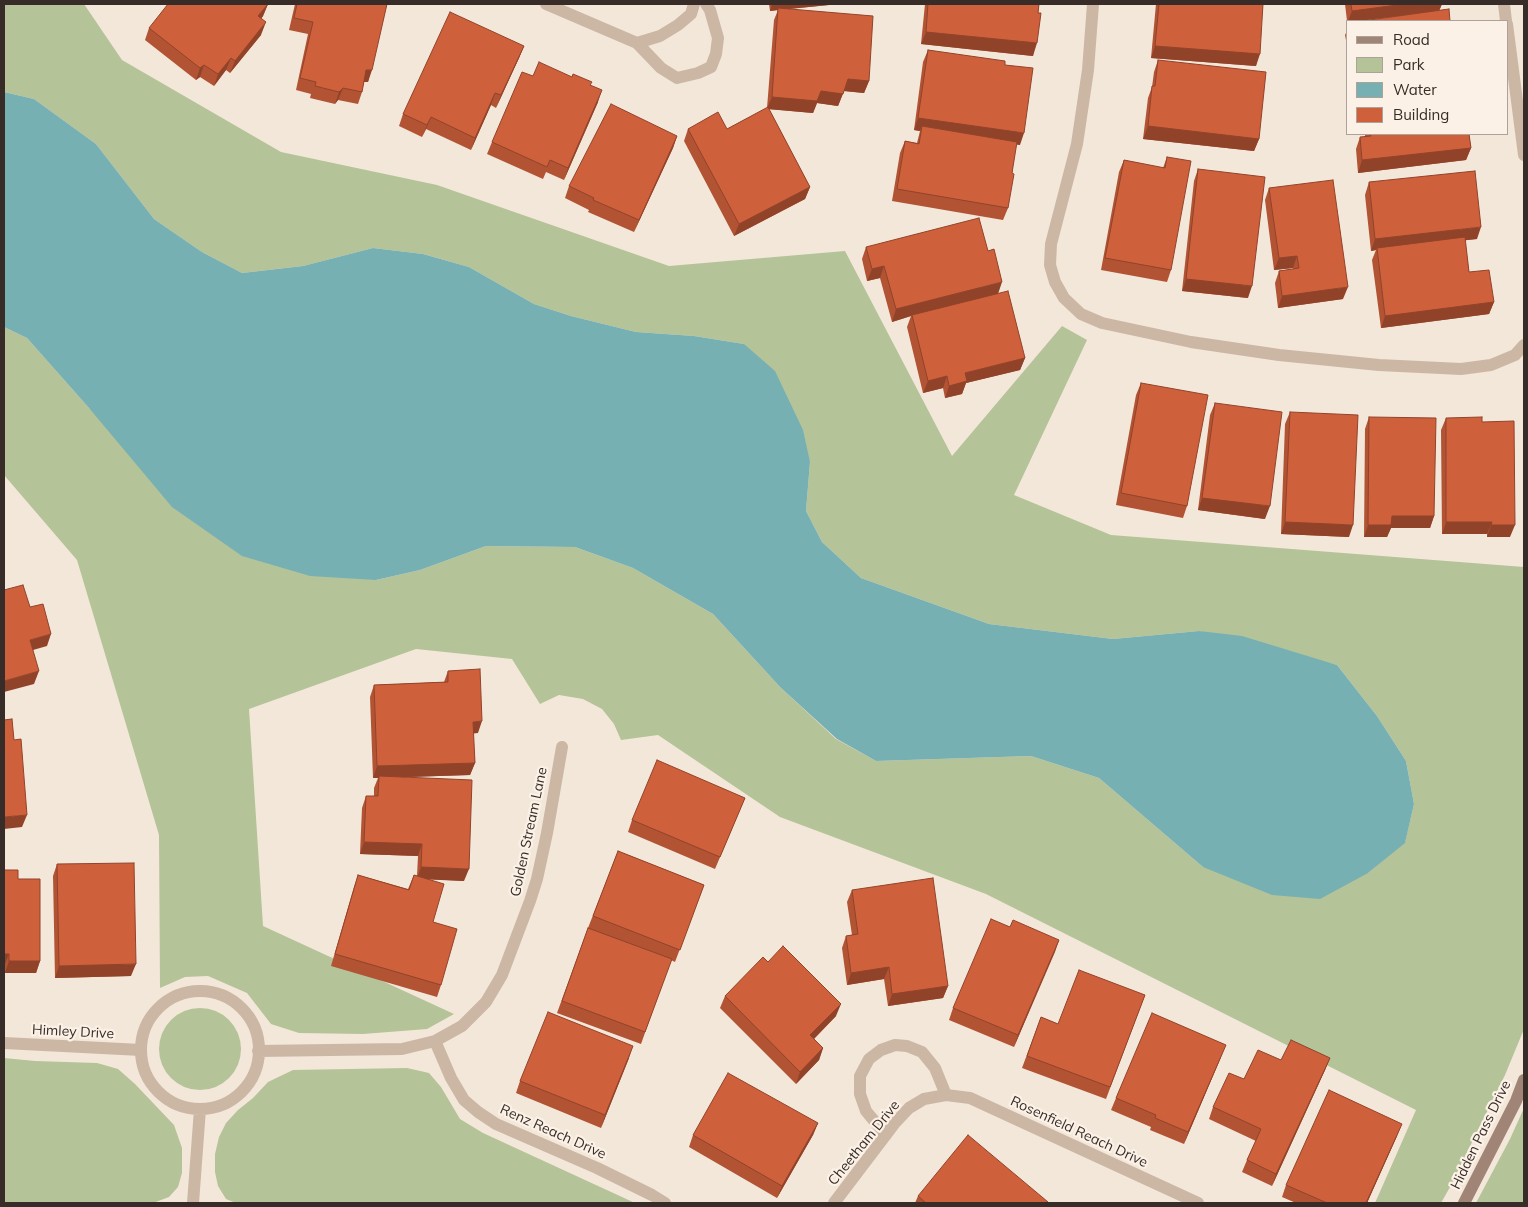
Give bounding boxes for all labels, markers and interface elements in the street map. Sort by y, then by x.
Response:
legend [1346,20,1508,135]
text: Road [1393,30,1430,49]
text: Park [1393,55,1425,74]
text: Water [1393,80,1437,99]
text: Building [1393,105,1449,124]
street label: Golden Stream Lane [507,766,551,898]
street label: Himley Drive [32,1021,114,1043]
street label: Hidden Pass Drive [1447,1078,1515,1192]
street label: Rosenfield Reach Drive [1008,1093,1150,1171]
street label: Cheetham Drive [825,1097,903,1189]
street label: Renz Reach Drive [497,1101,609,1163]

